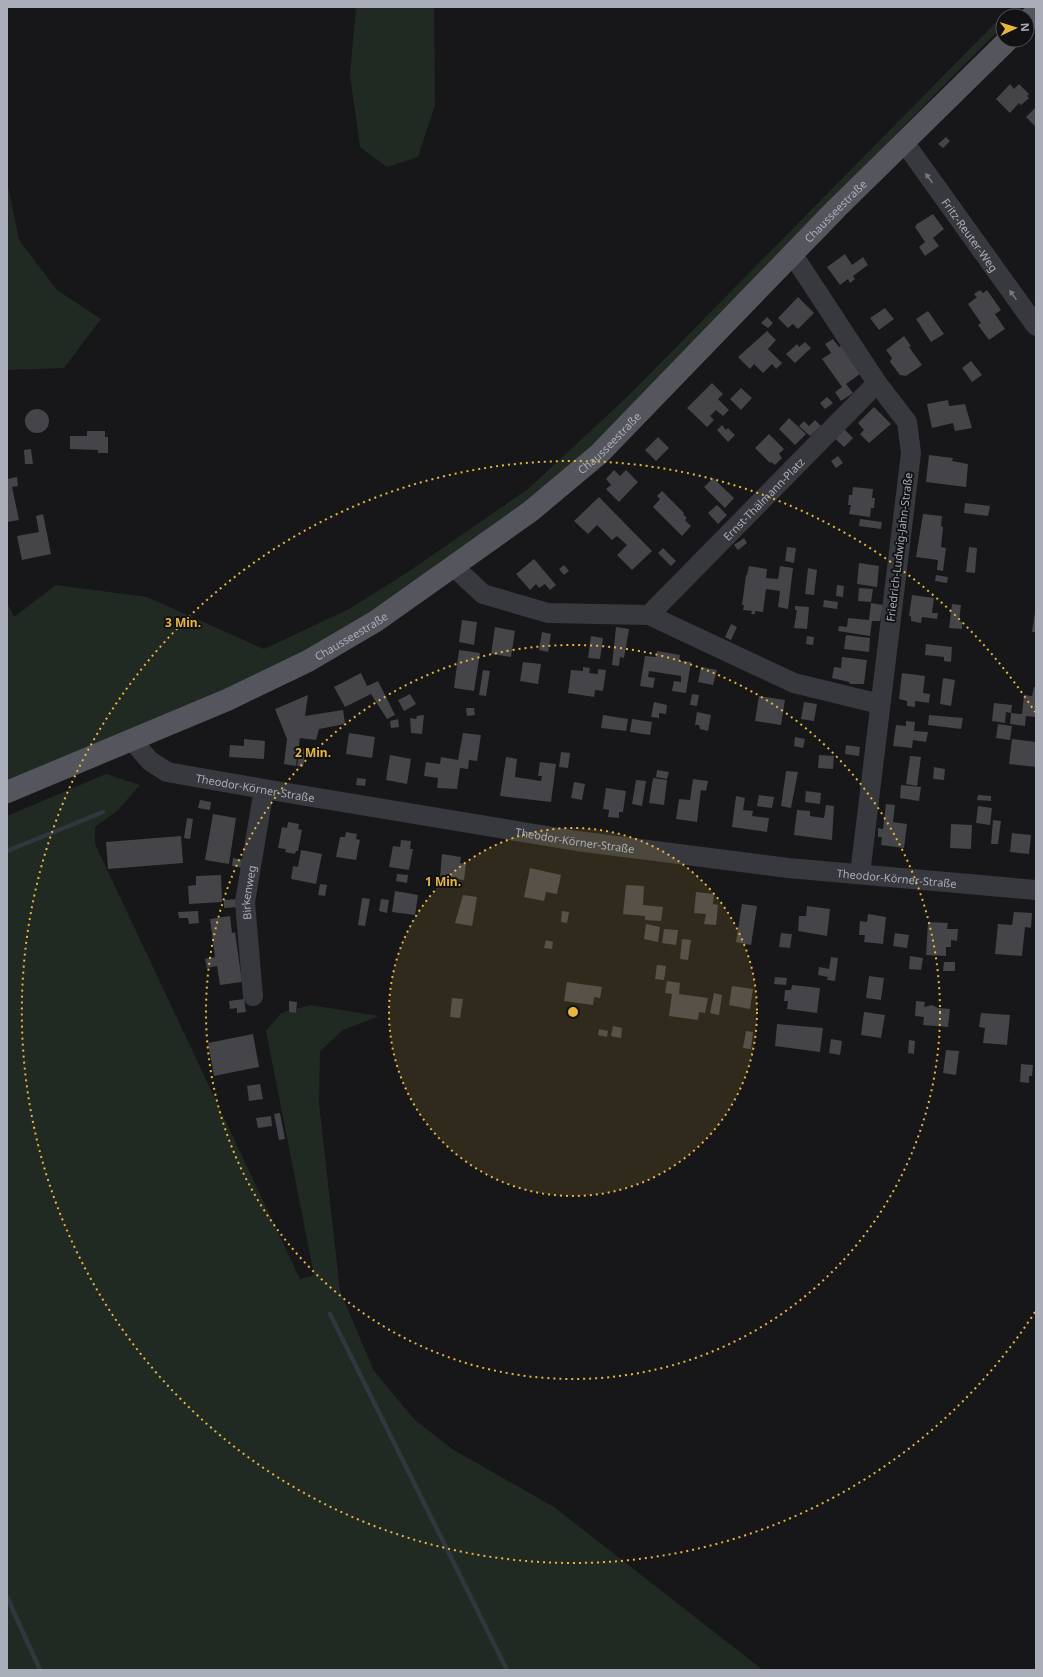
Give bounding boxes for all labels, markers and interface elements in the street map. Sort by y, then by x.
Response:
north arrow [995,8,1035,48]
text: N [1018,22,1033,32]
one-way arrow [925,172,933,183]
street label: Chausseestraße [801,176,869,245]
street label: Fritz-Reuter-Weg [939,195,1002,274]
one-way arrow [1009,289,1017,300]
street label: Chausseestraße [574,408,644,477]
street label: Ernst-Thälmann-Platz [719,454,807,543]
street label: Friedrich-Ludwig-Jahn-Straße [882,472,916,622]
street label: Chausseestraße [311,608,390,663]
text: 3 Min. [165,614,201,631]
text: 2 Min. [295,744,331,761]
street label: Theodor-Körner-Straße [195,770,316,805]
street label: Theodor-Körner-Straße [514,823,635,856]
street label: Birkenweg [237,864,259,920]
street label: Theodor-Körner-Straße [836,865,957,890]
text: 1 Min. [425,873,461,890]
centre of rings [566,1005,580,1019]

